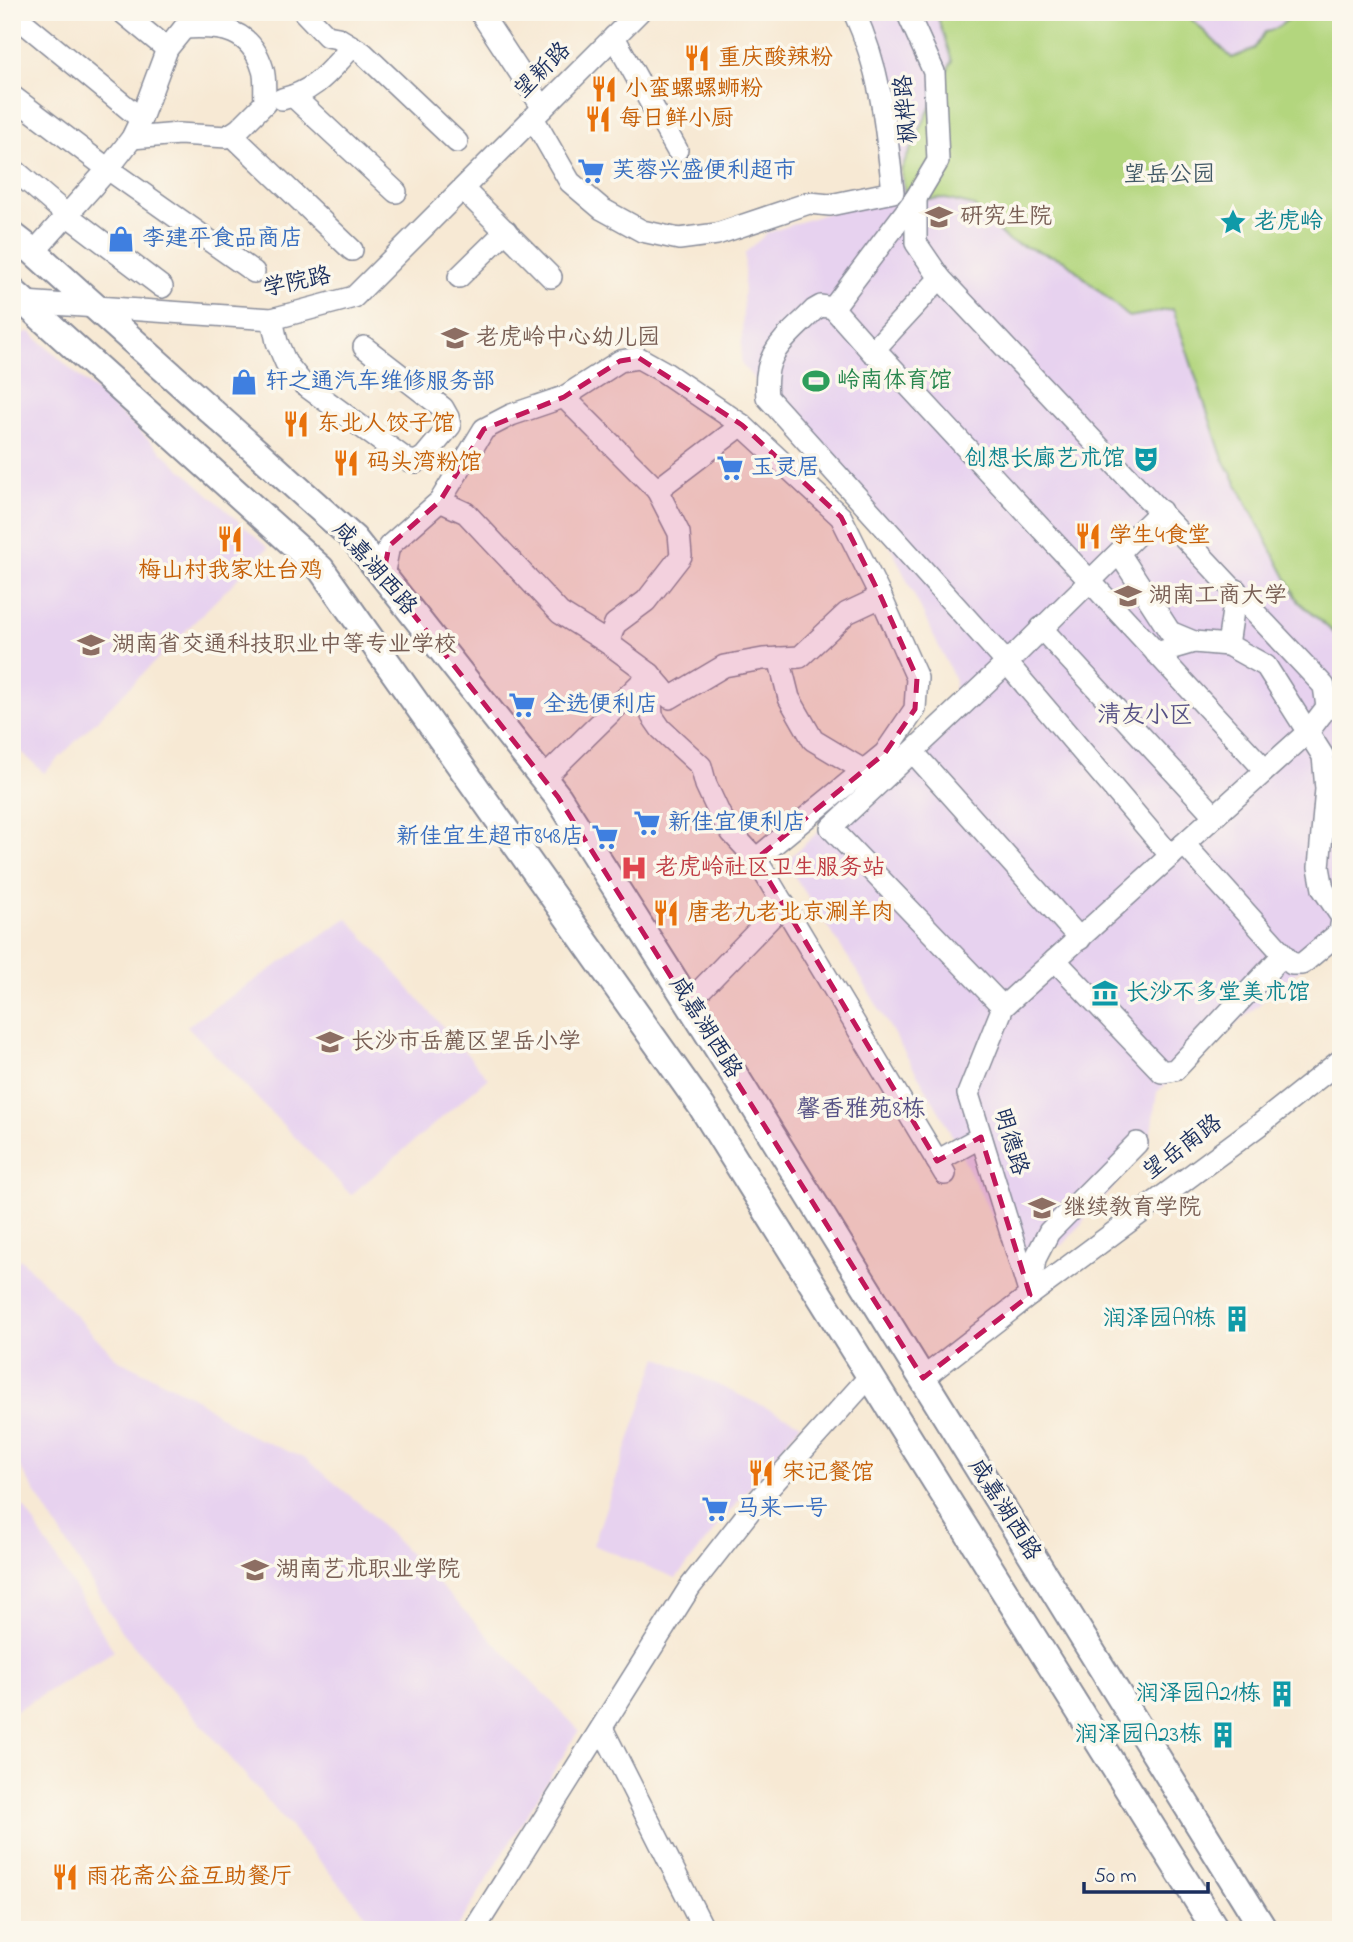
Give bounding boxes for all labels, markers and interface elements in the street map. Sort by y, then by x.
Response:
street label: 望新路 [507,35,579,107]
place label: 重庆酸辣粉 [718,42,833,75]
restaurant icon: 重庆酸辣粉 [682,43,712,73]
place label: 小蛮螺螺蛳粉 [625,73,763,106]
street label: 枫桦路 [888,73,926,145]
restaurant icon: 小蛮螺螺蛳粉 [589,74,619,104]
place label: 每日鲜小厨 [619,103,734,136]
restaurant icon: 每日鲜小厨 [583,104,613,134]
place label: 芙蓉兴盛便利超市 [612,155,796,188]
supermarket icon: 芙蓉兴盛便利超市 [576,156,606,186]
park label: 望岳公园 [1123,159,1215,192]
place label: 研究生院 [960,201,1052,234]
school or university icon: 研究生院 [924,202,954,232]
place label: 老虎岭 [1254,206,1323,239]
place icon: 老虎岭 [1218,207,1248,237]
place label: 李建平食品商店 [142,223,303,256]
shop icon: 李建平食品商店 [106,224,136,254]
street label: 学院路 [260,260,334,306]
place label: 老虎岭中心幼儿园 [476,322,660,355]
school or university icon: 老虎岭中心幼儿园 [440,323,470,353]
place label: 岭南体育馆 [837,365,952,398]
place label: 轩之通汽车维修服务部 [265,366,495,399]
sports icon: 岭南体育馆 [801,366,831,396]
shop icon: 轩之通汽车维修服务部 [229,367,259,397]
place label: 东北人饺子馆 [317,408,455,441]
restaurant icon: 东北人饺子馆 [281,409,311,439]
place label: 创想长廊艺术馆 [964,443,1125,476]
theatre icon: 创想长廊艺术馆 [1131,444,1161,474]
place label: 码头湾粉馆 [367,447,482,480]
restaurant icon: 码头湾粉馆 [331,448,361,478]
place label: 玉灵居 [751,452,820,485]
supermarket icon: 玉灵居 [715,453,745,483]
street label: 咸嘉湖西路 [324,515,424,623]
place label: 学生4食堂 [1109,520,1210,553]
restaurant icon: 学生4食堂 [1073,521,1103,551]
restaurant icon: 梅山村我家灶台鸡 [215,524,245,554]
place label: 梅山村我家灶台鸡 [138,555,322,588]
place label: 湖南工商大学 [1149,580,1287,613]
school or university icon: 湖南工商大学 [1113,581,1143,611]
place label: 湖南省交通科技职业中等专业学校 [112,629,457,662]
school or university icon: 湖南省交通科技职业中等专业学校 [76,630,106,660]
place label: 全选便利店 [543,689,658,722]
supermarket icon: 全选便利店 [507,690,537,720]
district label: 清友小区 [1097,699,1193,734]
place label: 新佳宜便利店 [668,807,806,840]
supermarket icon: 新佳宜便利店 [632,808,662,838]
place label: 新佳宜生超市848店 [396,821,584,854]
supermarket icon: 新佳宜生超市848店 [590,822,620,852]
place label: 老虎岭社区卫生服务站 [655,852,885,885]
hospital icon: 老虎岭社区卫生服务站 [619,853,649,883]
place label: 唐老九老北京涮羊肉 [687,897,894,930]
restaurant icon: 唐老九老北京涮羊肉 [651,898,681,928]
street label: 咸嘉湖西路 [661,970,749,1086]
place label: 长沙不多堂美术馆 [1126,977,1310,1010]
museum icon: 长沙不多堂美术馆 [1090,978,1120,1008]
place label: 长沙市岳麓区望岳小学 [351,1026,581,1059]
school or university icon: 长沙市岳麓区望岳小学 [315,1027,345,1057]
district label: 馨香雅苑8栋 [797,1093,926,1128]
street label: 明德路 [984,1104,1036,1180]
street label: 望岳南路 [1136,1107,1230,1189]
place label: 继续教育学院 [1063,1192,1201,1225]
school or university icon: 继续教育学院 [1027,1193,1057,1223]
place label: 润泽园A9栋 [1103,1303,1216,1336]
building icon: 润泽园A9栋 [1222,1304,1252,1334]
street label: 咸嘉湖西路 [960,1452,1048,1568]
place label: 宋记餐馆 [782,1457,874,1490]
restaurant icon: 宋记餐馆 [746,1458,776,1488]
place label: 马来一号 [736,1493,828,1526]
supermarket icon: 马来一号 [700,1494,730,1524]
place label: 湖南艺术职业学院 [276,1554,460,1587]
school or university icon: 湖南艺术职业学院 [240,1555,270,1585]
place label: 润泽园A21栋 [1136,1678,1261,1711]
building icon: 润泽园A21栋 [1267,1679,1297,1709]
place label: 润泽园A23栋 [1075,1719,1202,1752]
building icon: 润泽园A23栋 [1208,1720,1238,1750]
scale bar [1084,1851,1208,1895]
place label: 雨花斋公益互助餐厅 [86,1861,293,1894]
restaurant icon: 雨花斋公益互助餐厅 [50,1862,80,1892]
text: 50 m [1094,1862,1137,1892]

